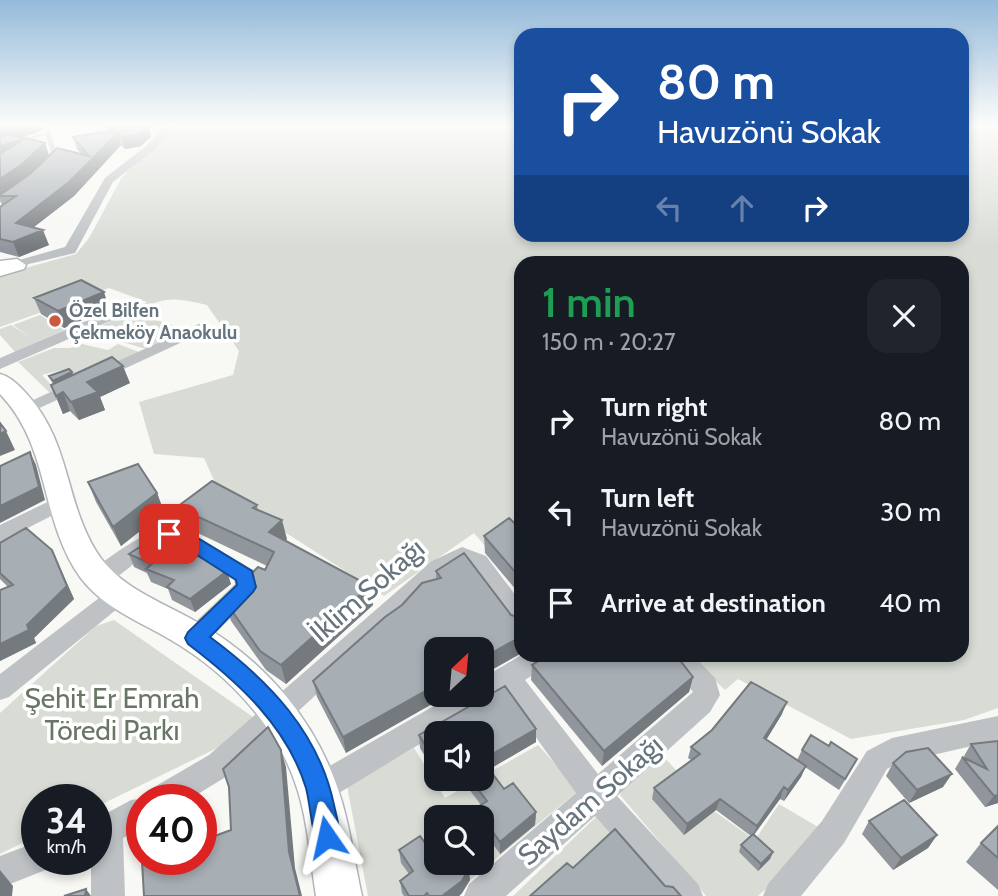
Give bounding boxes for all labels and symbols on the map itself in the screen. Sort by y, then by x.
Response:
place label: Özel Bilfen Çekmeköy Anaokulu [69,299,237,344]
marker: Özel Bilfen Çekmeköy Anaokulu [47,313,63,329]
pin [139,504,199,564]
street label: İklim Sokağı [303,531,431,649]
north arrow [424,637,494,707]
park label: Şehit Er Emrah Töredi Parkı [24,681,200,747]
street label: Saydam Sokağı [511,728,669,872]
speed limit sign: 40 [126,784,217,875]
position arrow [290,800,364,874]

